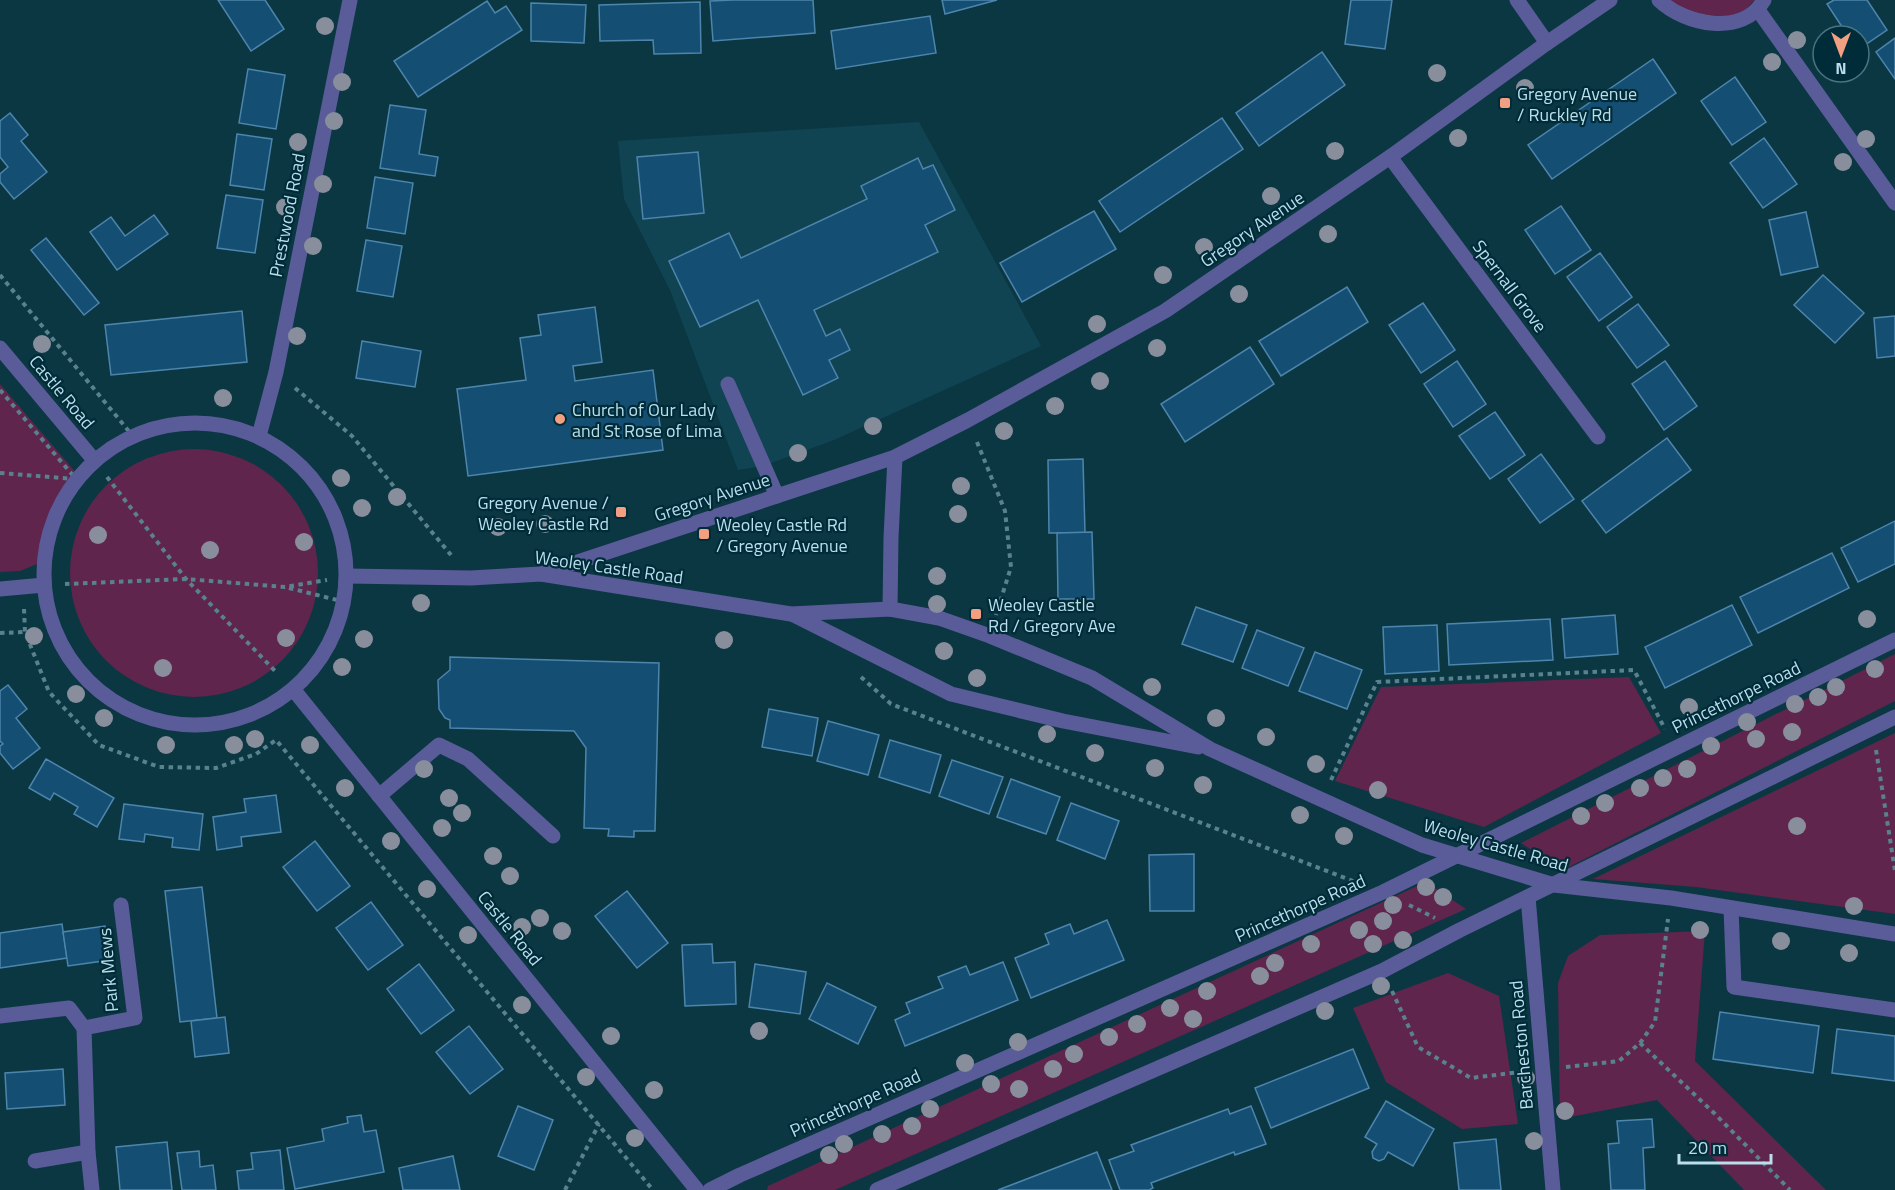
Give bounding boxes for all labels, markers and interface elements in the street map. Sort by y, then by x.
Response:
north arrow [1811,24,1871,84]
text: N [1835,57,1847,81]
place label: Gregory Avenue / Ruckley Rd [1517,80,1637,128]
marker: Gregory Avenue / Ruckley Rd [1498,96,1512,110]
street label: Prestwood Road [262,151,312,279]
street label: Gregory Avenue [1195,184,1309,274]
street label: Spernall Grove [1466,234,1554,338]
street label: Castle Road [23,349,101,435]
place label: Church of Our Lady and St Rose of Lima [572,396,722,444]
marker: Church of Our Lady and St Rose of Lima [553,412,567,426]
street label: Gregory Avenue [651,466,773,528]
place label: Gregory Avenue / Weoley Castle Rd [477,489,609,537]
marker: Gregory Avenue / Weoley Castle Rd [614,505,628,519]
place label: Weoley Castle Rd / Gregory Avenue [716,511,848,559]
marker: Weoley Castle Rd / Gregory Avenue [697,527,711,541]
street label: Weoley Castle Road [533,543,685,591]
place label: Weoley Castle Rd / Gregory Ave [988,591,1116,639]
marker: Weoley Castle Rd / Gregory Ave [969,607,983,621]
street label: Princethorpe Road [1667,654,1805,740]
street label: Weoley Castle Road [1420,811,1572,879]
street label: Princethorpe Road [1230,867,1370,949]
street label: Castle Road [471,885,549,971]
street label: Park Mews [91,927,125,1013]
street label: Barcheston Road [1502,979,1540,1111]
street label: Princethorpe Road [785,1062,925,1144]
scale bar [1679,1127,1770,1165]
text: 20 m [1688,1134,1727,1161]

